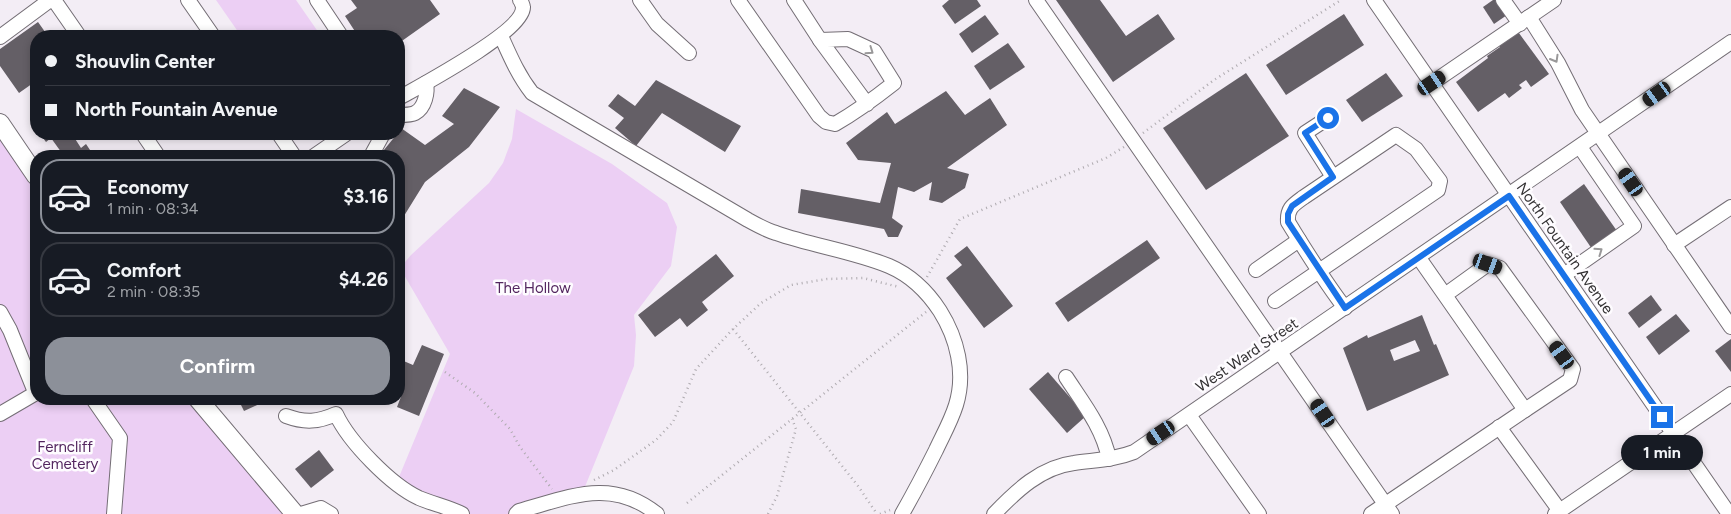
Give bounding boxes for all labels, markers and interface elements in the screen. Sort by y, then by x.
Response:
one-way arrow [865,44,874,54]
text: Shouvlin Center [75,50,215,73]
one-way arrow [1548,53,1558,62]
car [1415,68,1448,98]
car [1640,79,1673,109]
text: North Fountain Avenue [75,98,277,121]
route start [1317,107,1339,129]
car [1616,165,1645,199]
icon: car [47,174,92,219]
text: Economy [107,176,189,199]
street label: North Fountain Avenue [1513,179,1617,317]
text: $3.16 [343,185,388,208]
text: 1 min · 08:34 [107,199,199,218]
one-way arrow [1593,248,1603,257]
car [1471,252,1504,276]
icon: car [47,257,92,302]
text: Comfort [107,259,182,282]
text: $4.26 [339,268,388,291]
park label: The Hollow [495,279,571,297]
text: 2 min · 08:35 [107,282,200,301]
street label: West Ward Street [1192,314,1302,396]
button: Confirm [45,337,390,395]
car [1547,338,1576,372]
car [1308,396,1337,430]
route end [1651,406,1673,428]
car [1144,418,1177,448]
callout: 1 min [1621,434,1703,470]
park label: Ferncliff Cemetery [32,438,98,473]
text: 1 min [1643,443,1681,462]

